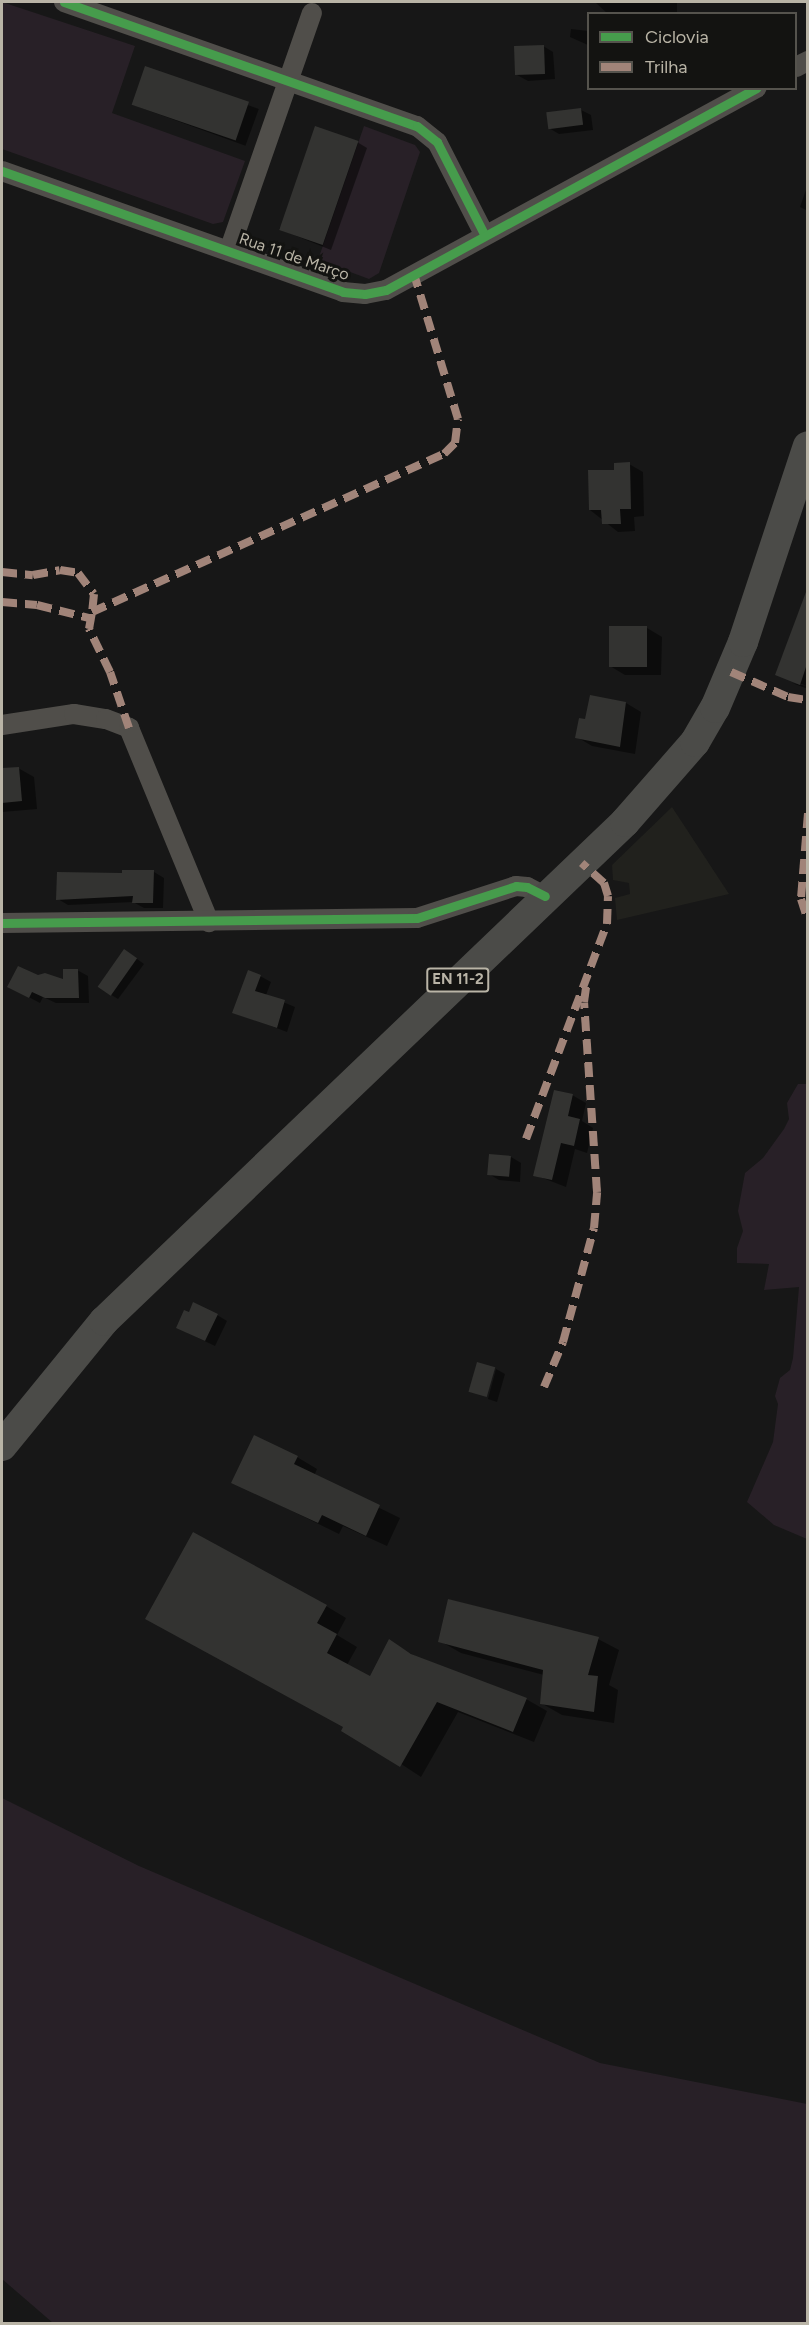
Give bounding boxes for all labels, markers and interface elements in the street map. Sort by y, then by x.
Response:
legend [587,12,797,90]
text: Ciclovia [645,26,709,48]
text: Trilha [645,56,688,78]
street label: Rua 11 de Março [236,229,352,285]
road number: EN 11-2 [425,968,491,992]

